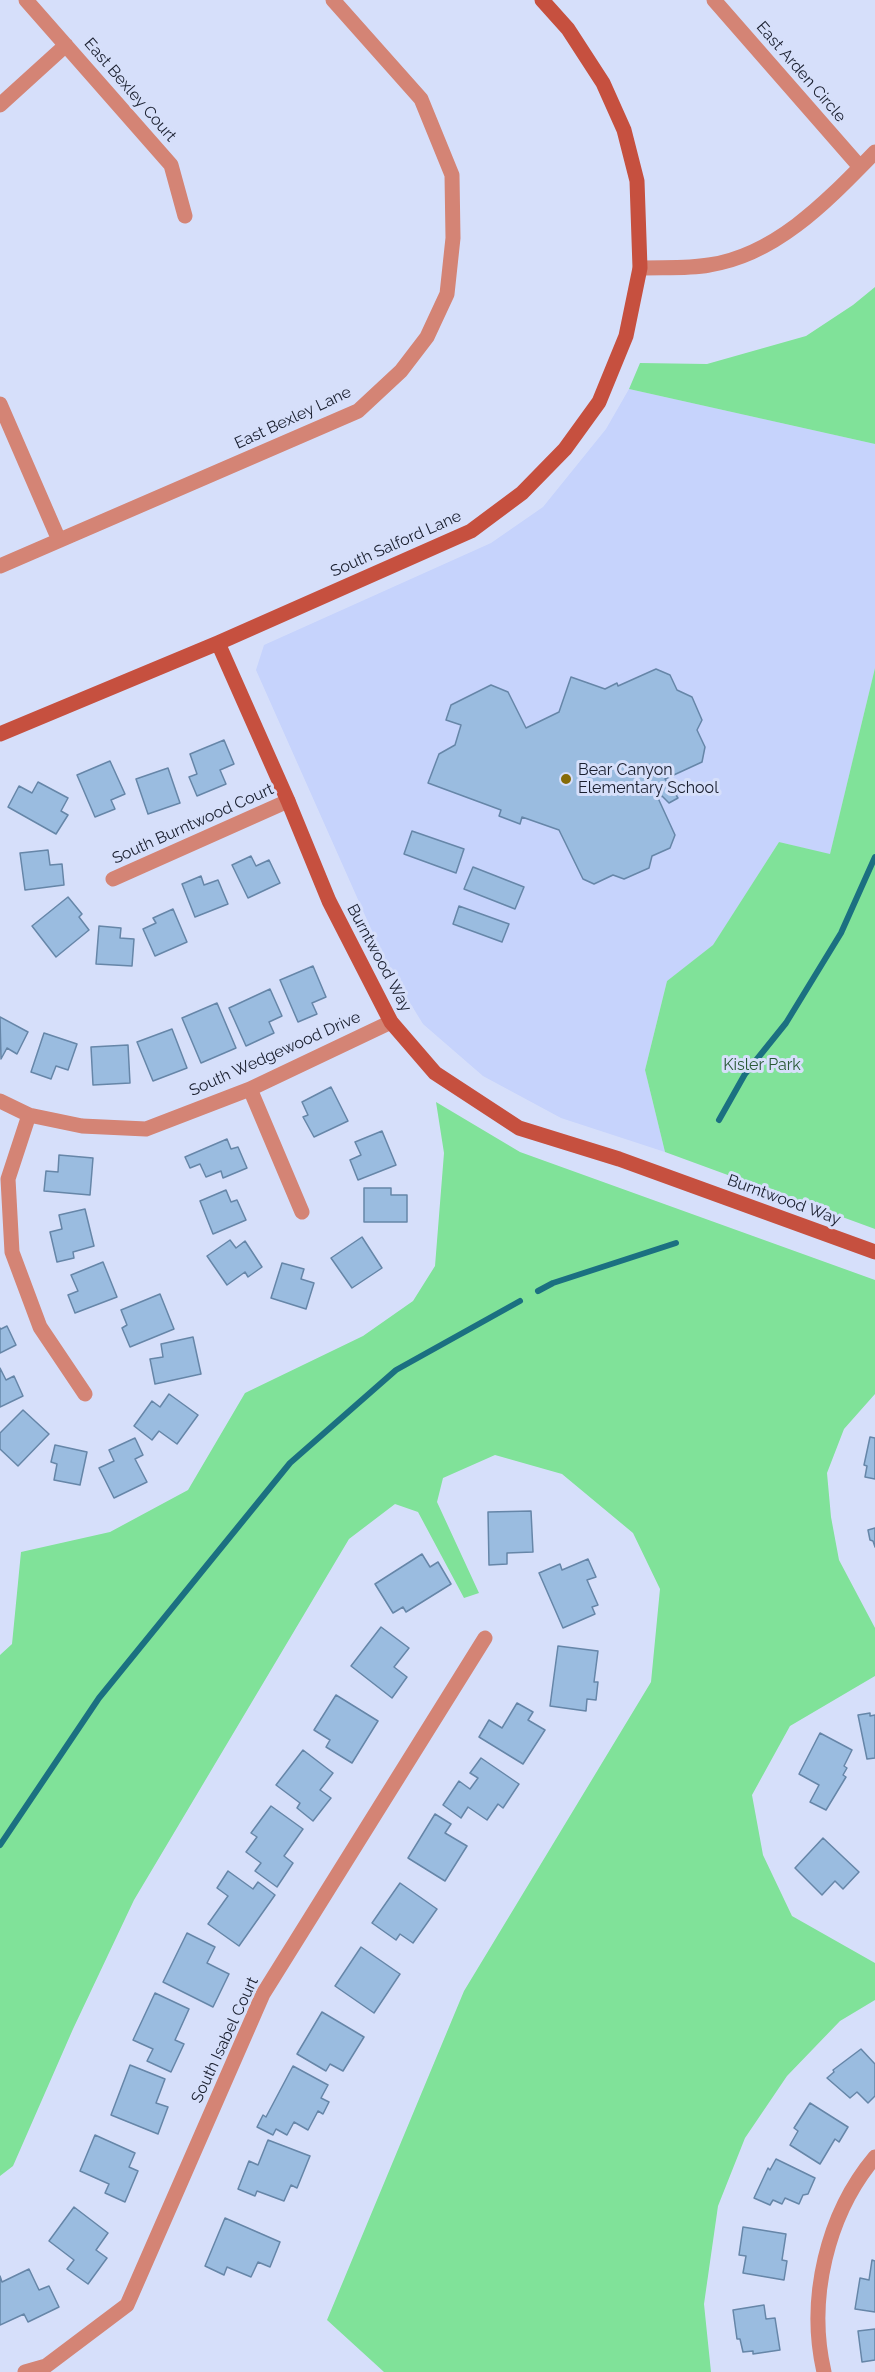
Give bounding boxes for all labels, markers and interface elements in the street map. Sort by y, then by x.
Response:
street label: East Arden Circle [752,18,850,126]
street label: East Bexley Court [80,34,180,146]
street label: East Bexley Lane [232,383,354,453]
street label: South Salford Lane [328,507,464,581]
place label: Bear Canyon Elementary School [578,760,718,798]
marker: Bear Canyon Elementary School [559,772,573,786]
street label: South Burntwood Court [109,780,277,868]
street label: Burntwood Way [343,901,415,1015]
street label: South Wedgewood Drive [186,1007,364,1101]
park label: Kisler Park [723,1055,801,1075]
street label: Burntwood Way [725,1171,843,1229]
street label: South Isabel Court [187,1974,263,2106]

